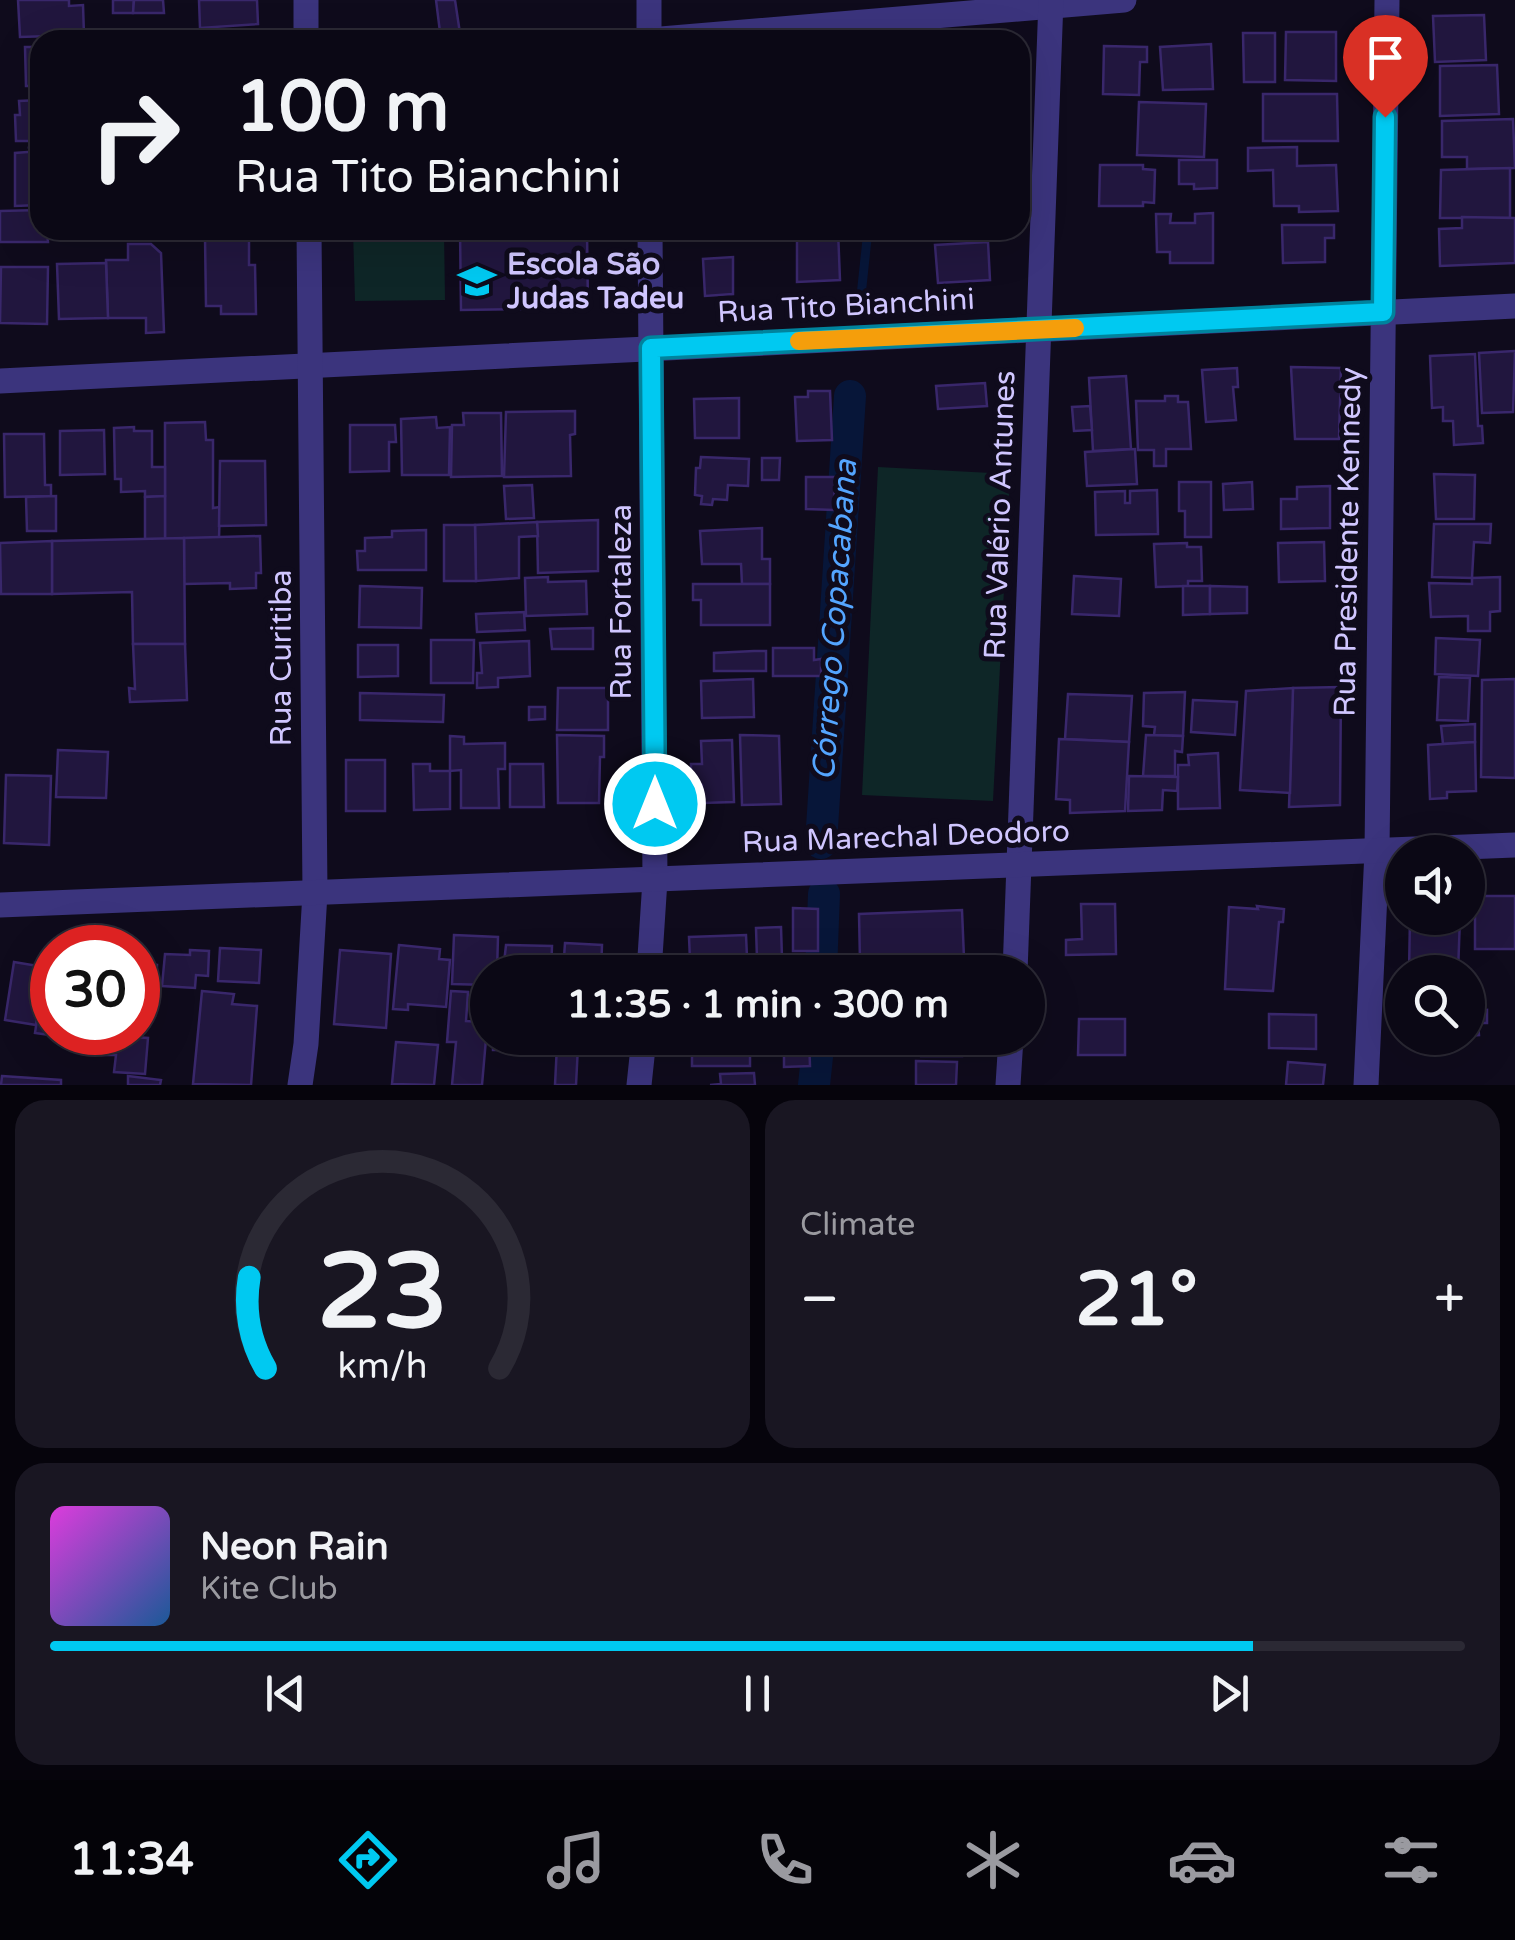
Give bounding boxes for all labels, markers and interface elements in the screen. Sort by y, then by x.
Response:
pin [1343,15,1428,118]
icon: arrive [1358,30,1413,85]
text: 100 m [235,66,449,150]
icon: right [70,70,200,200]
text: Rua Tito Bianchini [235,151,621,205]
place label: Escola São Judas Tadeu [506,246,684,317]
school or university icon: Escola São Judas Tadeu [456,260,498,302]
street label: Rua Tito Bianchini [716,281,976,331]
street label: Rua Presidente Kennedy [1326,367,1370,717]
street label: Rua Valério Antunes [976,370,1024,660]
water label: Córrego Copacabana [805,457,865,782]
street label: Rua Fortaleza [603,504,640,700]
street label: Rua Curitiba [263,570,300,746]
position arrow [603,752,707,856]
street label: Rua Marechal Deodoro [741,813,1071,861]
map controls [1385,835,1485,1055]
button: sound [1385,835,1485,935]
speed limit sign: 30 [30,925,160,1055]
button: search [1385,955,1485,1055]
text: 11:35 · 1 min · 300 m [566,982,949,1028]
text: Climate [800,1206,915,1244]
text: 23 [317,1231,448,1356]
text: 21° [1075,1255,1198,1345]
text: − [800,1267,839,1333]
text: + [1434,1267,1465,1333]
text: km/h [338,1345,427,1388]
text: Neon Rain [200,1524,389,1570]
text: Kite Club [200,1570,338,1608]
icon: previous [258,1666,313,1721]
icon: pause [730,1666,785,1721]
icon: next [1202,1666,1257,1721]
icon: directions [333,1825,403,1895]
icon: music [541,1825,611,1895]
icon: phone [750,1825,820,1895]
icon: climate [958,1825,1028,1895]
icon: car [1167,1825,1237,1895]
icon: filters [1376,1825,1446,1895]
text: 11:34 [69,1833,194,1887]

